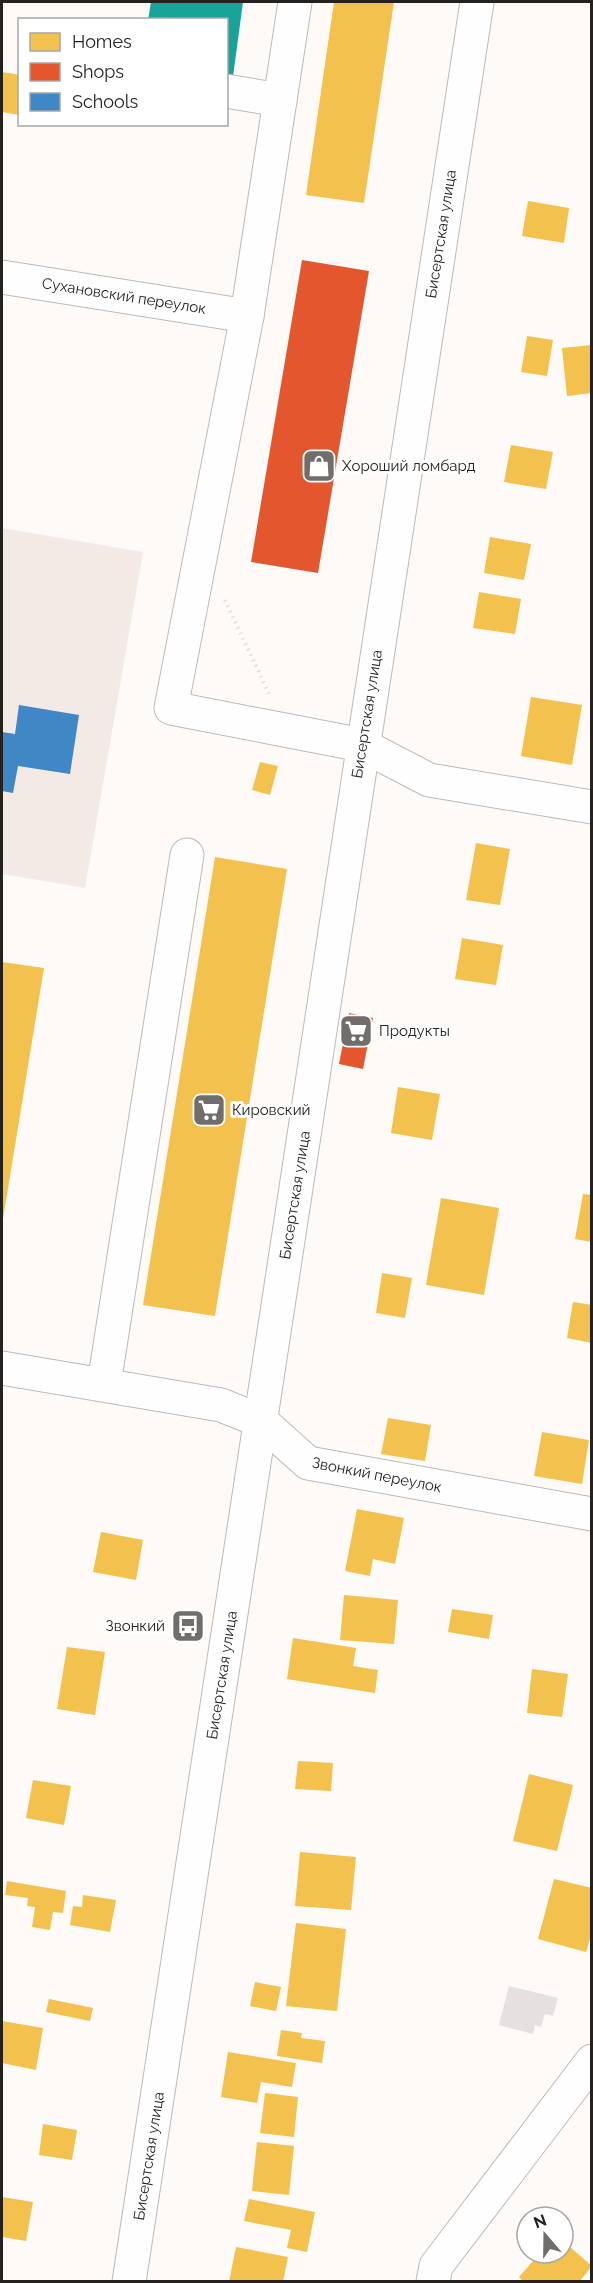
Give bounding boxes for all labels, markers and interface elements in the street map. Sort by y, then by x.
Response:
legend [18,18,228,126]
text: Homes [72,31,132,52]
text: Shops [72,61,124,82]
text: Schools [72,91,139,112]
street label: Бисертская улица [422,168,460,300]
street label: Сухановский переулок [41,274,208,318]
shop icon: Хороший ломбард [301,448,337,484]
place label: Хороший ломбард [342,457,476,475]
street label: Бисертская улица [348,648,386,780]
supermarket icon: Продукты [338,1013,374,1049]
place label: Продукты [379,1022,450,1040]
supermarket icon: Кировский [191,1092,227,1128]
place label: Кировский [232,1101,310,1119]
street label: Бисертская улица [276,1129,314,1261]
street label: Звонкий переулок [311,1454,444,1496]
bus stop icon: Звонкий [170,1608,206,1644]
street label: Бисертская улица [203,1609,241,1741]
place label: Звонкий [106,1617,165,1635]
street label: Бисертская улица [130,2090,168,2222]
north arrow [515,2205,575,2265]
text: N [531,2210,549,2232]

